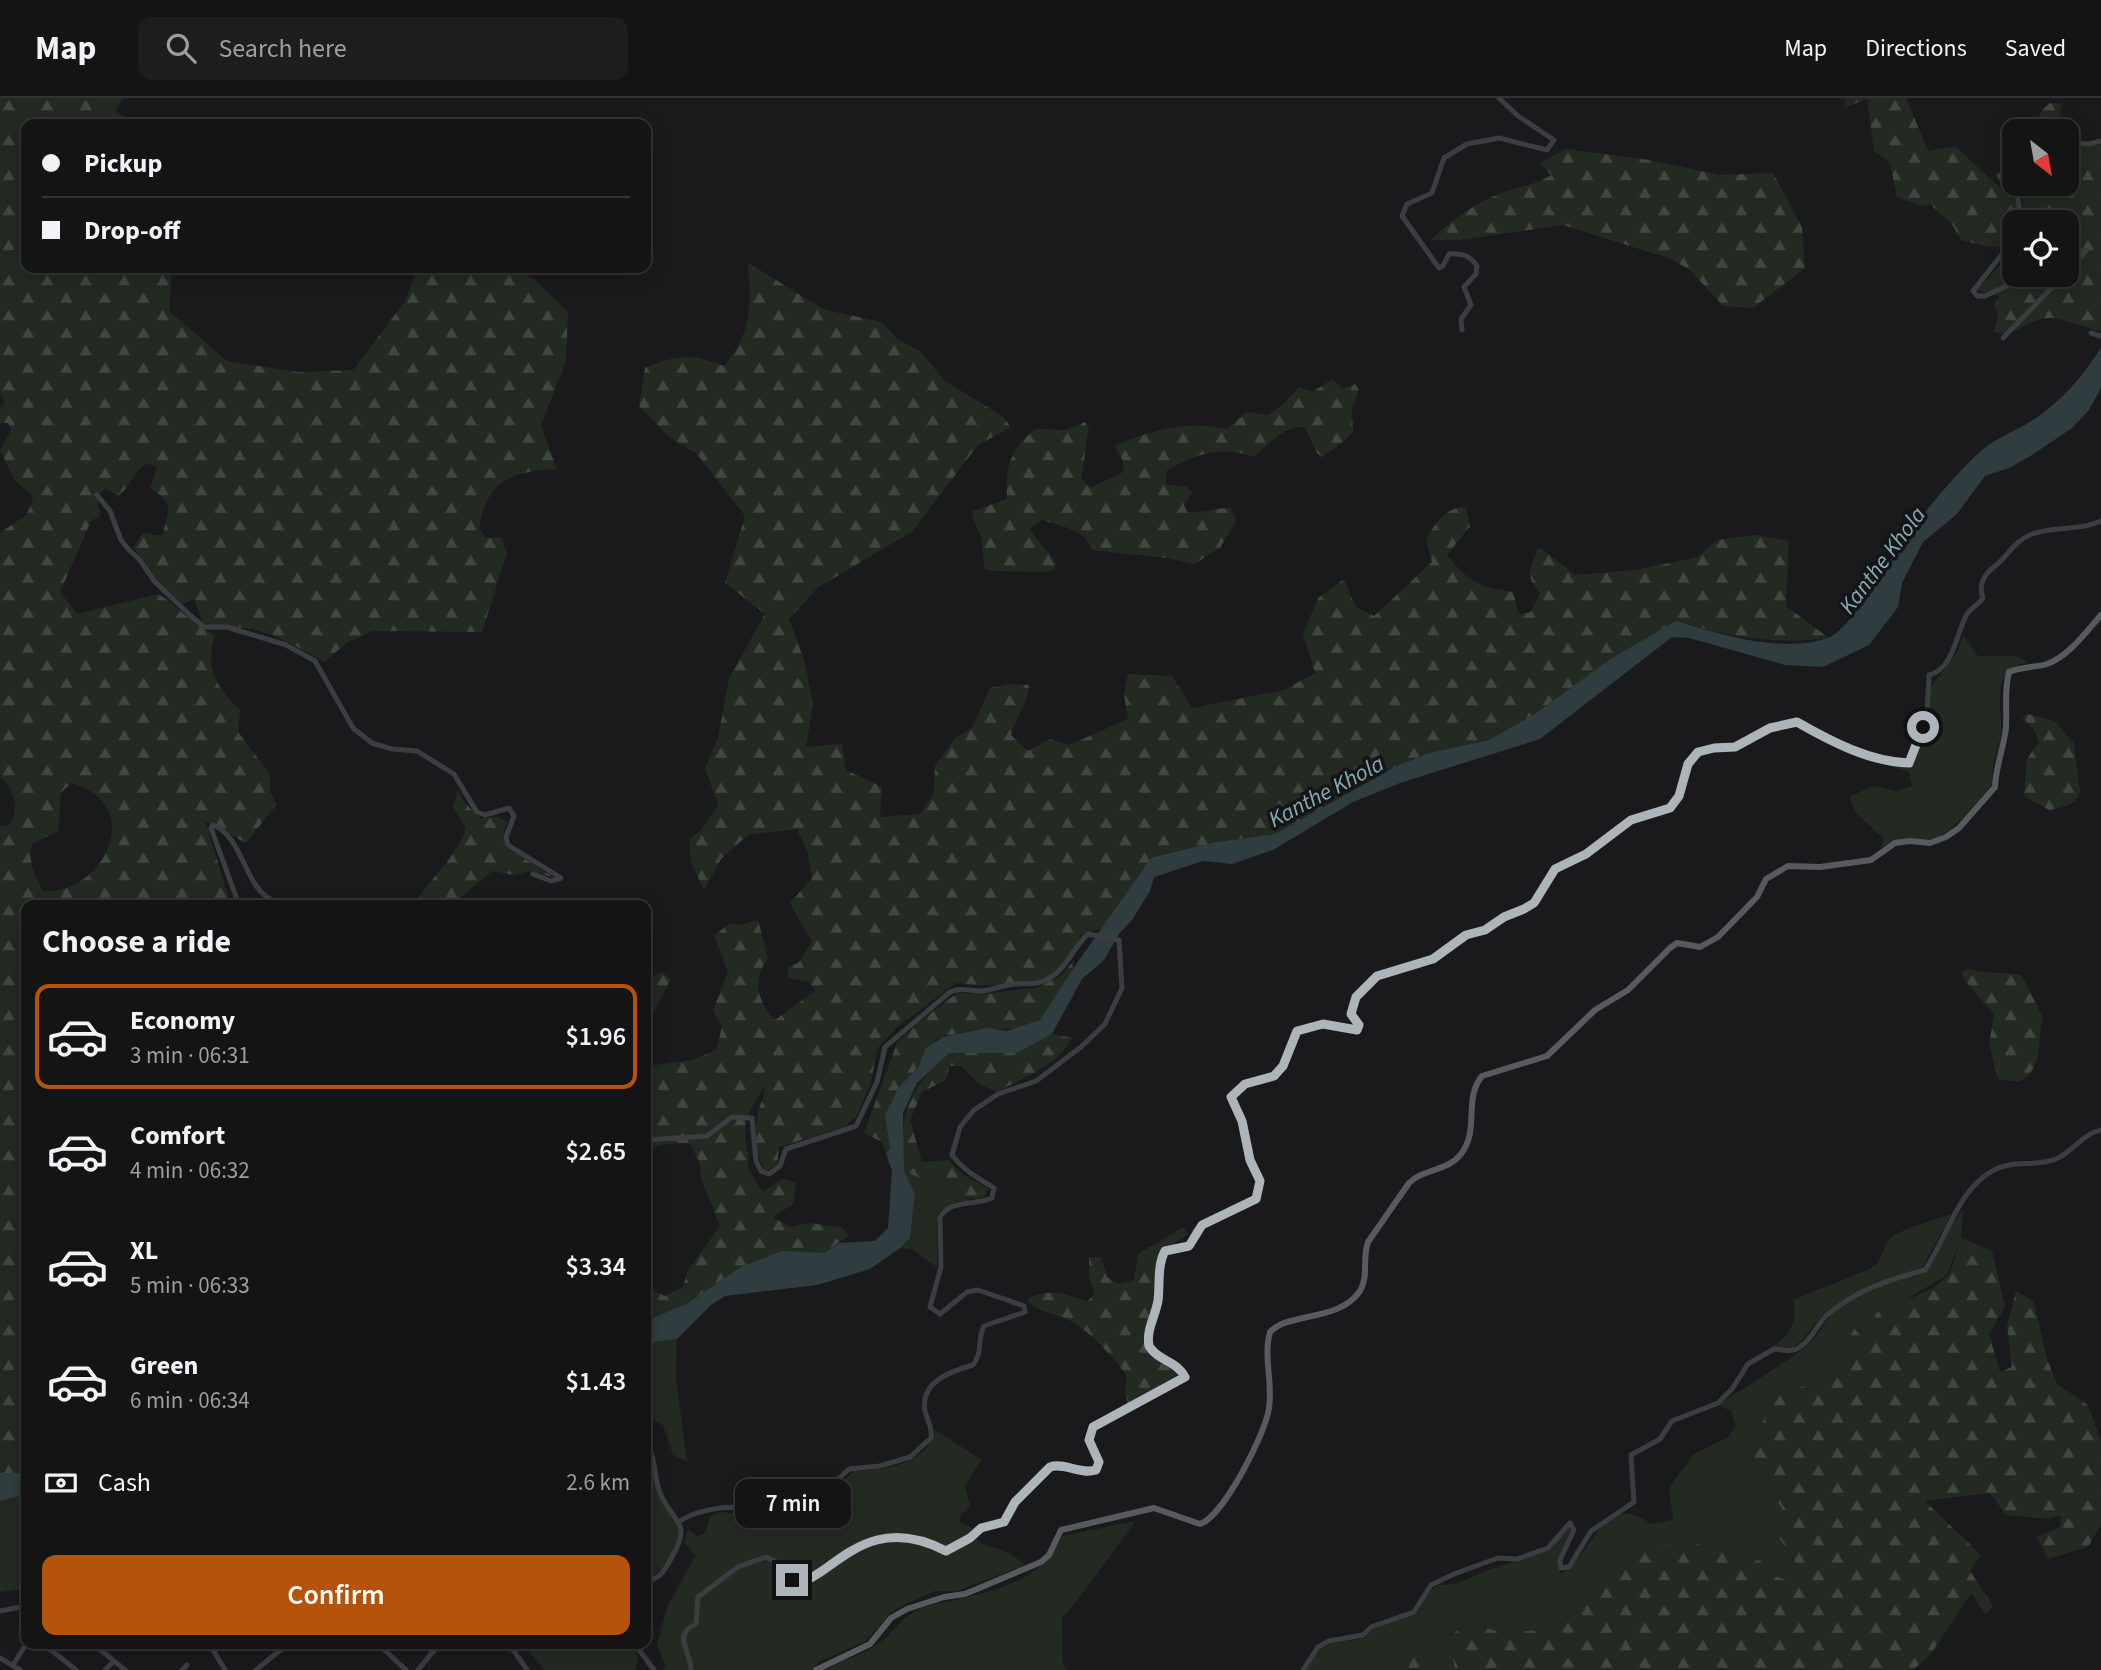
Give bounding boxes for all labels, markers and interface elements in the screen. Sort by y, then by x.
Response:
search box [138,17,628,80]
text: Map [35,25,96,72]
icon: search [162,29,200,67]
text: Search here [218,30,347,67]
text: Map [1784,31,1827,66]
text: Directions [1865,31,1967,66]
text: Saved [2005,31,2066,66]
north arrow [2002,119,2079,196]
map controls [2002,119,2079,287]
text: Pickup [84,145,162,182]
button: locate [2002,210,2079,287]
text: Drop-off [84,212,180,249]
water label: Kanthe Khola [1831,500,1934,621]
route start [1907,711,1939,743]
water label: Kanthe Khola [1263,747,1390,836]
text: Choose a ride [42,919,231,965]
text: Economy [130,1002,235,1039]
icon: car [46,1005,109,1068]
text: $1.96 [565,1018,626,1055]
text: 3 min · 06:31 [130,1039,250,1072]
text: Comfort [130,1117,225,1154]
icon: car [46,1120,109,1183]
text: $2.65 [565,1133,626,1170]
text: 4 min · 06:32 [130,1154,250,1187]
text: XL [130,1232,158,1269]
icon: car [46,1235,109,1298]
text: $3.34 [565,1248,626,1285]
text: 5 min · 06:33 [130,1269,250,1302]
text: Green [130,1347,198,1384]
icon: car [46,1350,109,1413]
text: $1.43 [565,1363,626,1400]
text: 6 min · 06:34 [130,1384,250,1417]
icon: cash [42,1464,80,1502]
text: Cash [98,1464,151,1501]
text: 2.6 km [566,1466,630,1499]
callout: 7 min [734,1478,850,1528]
text: 7 min [766,1487,820,1520]
button: Confirm [42,1555,630,1635]
route end [776,1564,808,1596]

